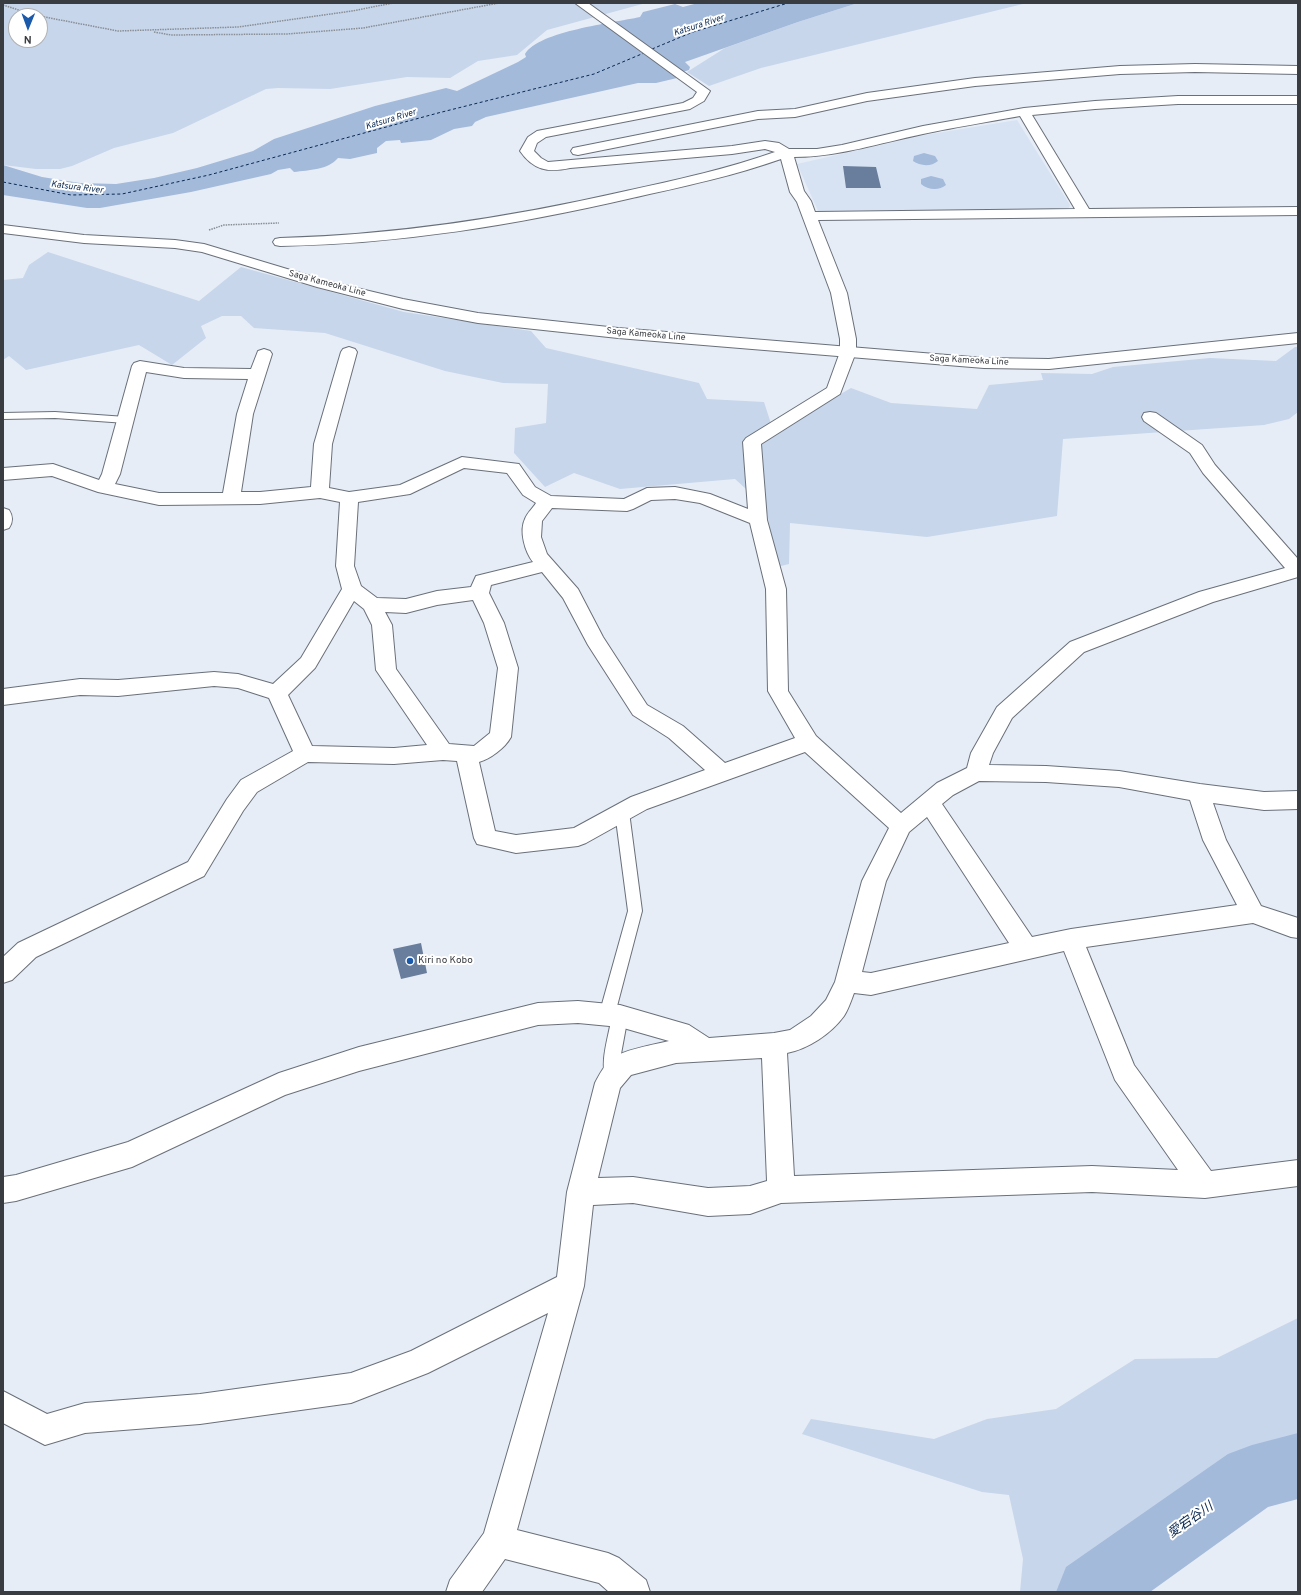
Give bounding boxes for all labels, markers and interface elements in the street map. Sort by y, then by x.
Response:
north arrow [8,8,48,48]
water label: Katsura River [672,13,726,39]
text: N [24,32,32,46]
water label: Katsura River [364,107,418,133]
water label: Katsura River [50,179,104,197]
street label: Saga Kameoka Line [287,269,367,299]
street label: Saga Kameoka Line [606,326,686,344]
street label: Saga Kameoka Line [929,354,1009,368]
place label: Kiri no Kobo [418,955,473,967]
marker: Kiri no Kobo [405,956,415,966]
water label: 愛宕谷川 [1165,1500,1217,1542]

